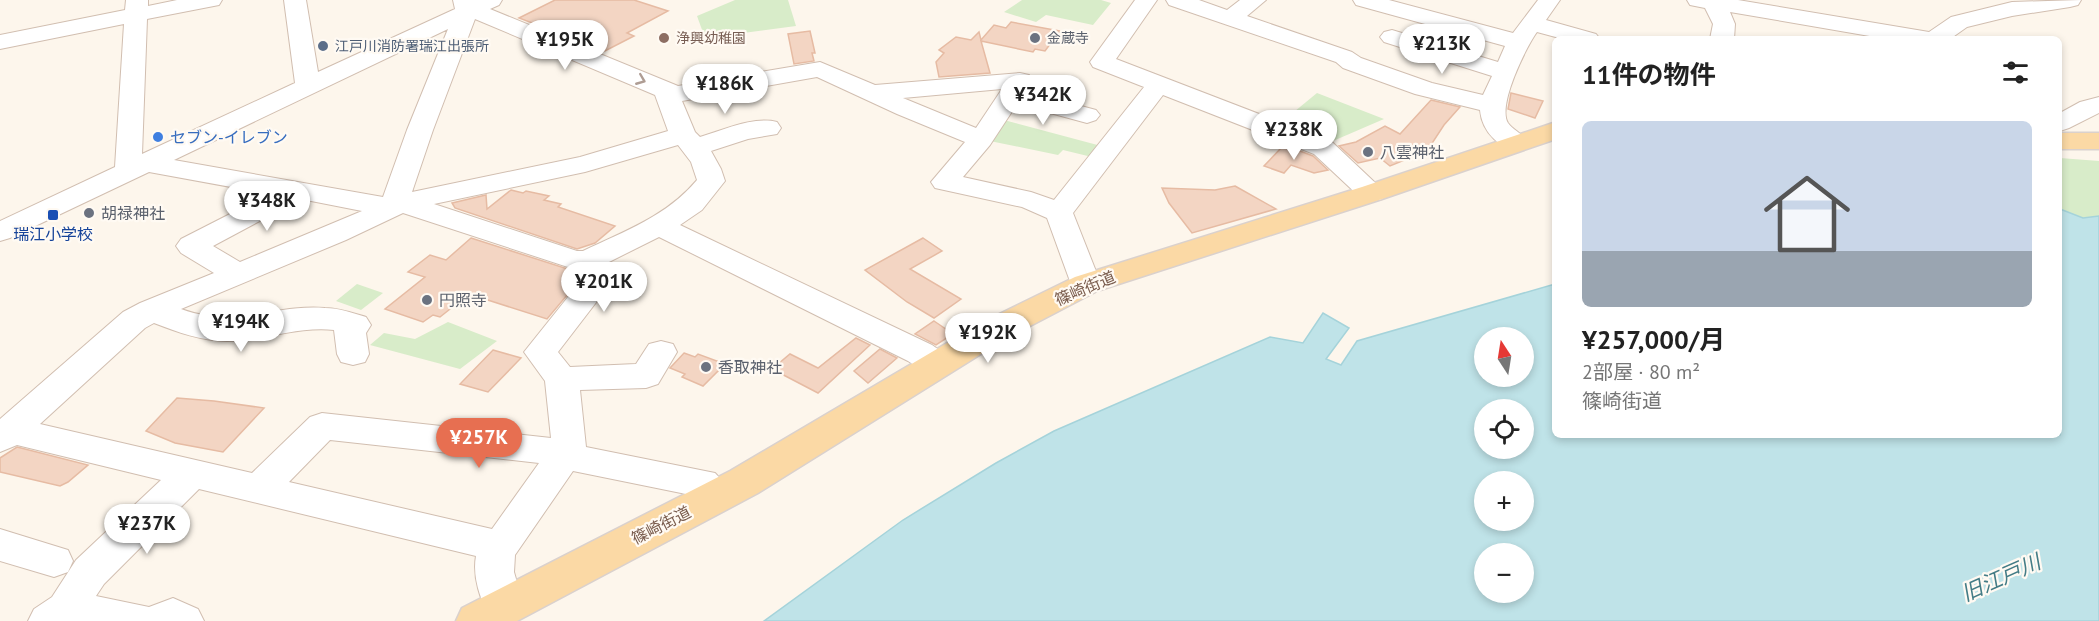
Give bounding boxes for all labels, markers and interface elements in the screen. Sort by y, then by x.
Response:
pin: ¥195K [523,20,607,71]
pin: ¥213K [1400,24,1484,75]
text: ¥195K [536,26,594,52]
place label: 浄興幼稚園 [676,29,746,47]
place label: 金蔵寺 [1047,29,1089,47]
text: ¥213K [1413,30,1471,56]
marker: 浄興幼稚園 [657,31,671,45]
marker: 金蔵寺 [1028,31,1042,45]
place label: 江戸川消防署瑞江出張所 [335,37,489,55]
marker: 江戸川消防署瑞江出張所 [316,39,330,53]
icon: filters [1999,56,2032,89]
text: 11件の物件 [1582,58,1715,91]
pin: ¥186K [683,64,767,115]
text: ¥186K [696,70,754,96]
one-way arrow [635,73,646,85]
pin: ¥342K [1001,75,1085,126]
text: ¥342K [1014,81,1072,107]
pin: ¥238K [1252,110,1336,161]
text: ¥238K [1265,116,1323,142]
place label: セブン-イレブン [170,127,288,147]
marker: セブン-イレブン [151,130,165,144]
place label: 八雲神社 [1380,142,1444,162]
marker: 八雲神社 [1361,145,1375,159]
icon: home [1753,160,1861,268]
pin: ¥348K [225,181,309,232]
text: ¥348K [238,187,296,213]
place label: 胡禄神社 [101,203,165,223]
marker: 胡禄神社 [82,206,96,220]
marker: 瑞江小学校 [46,208,60,222]
place label: 瑞江小学校 [13,224,93,244]
pin: ¥201K [562,262,646,313]
street label: 篠崎街道 [1052,266,1118,310]
text: ¥201K [575,268,633,294]
place label: 円照寺 [439,290,487,310]
marker: 円照寺 [420,293,434,307]
pin: ¥194K [199,302,283,353]
text: ¥194K [212,308,270,334]
pin: ¥192K [946,313,1030,364]
text: ¥192K [959,319,1017,345]
text: ¥257,000/月 [1582,323,1725,356]
north arrow [1474,327,1534,387]
map controls [1474,327,1534,603]
place label: 香取神社 [718,357,782,377]
text: 2部屋 · 80 m² [1582,359,1700,385]
marker: 香取神社 [699,360,713,374]
text: 篠崎街道 [1582,388,1662,414]
button: locate [1474,399,1534,459]
pin: ¥257K [437,418,521,469]
text: ¥257K [450,424,508,450]
button: + [1474,471,1534,531]
street label: 篠崎街道 [628,502,694,548]
pin: ¥237K [105,504,189,555]
text: ¥237K [118,510,176,536]
button: − [1474,543,1534,603]
water label: 旧江戸川 [1957,547,2046,607]

